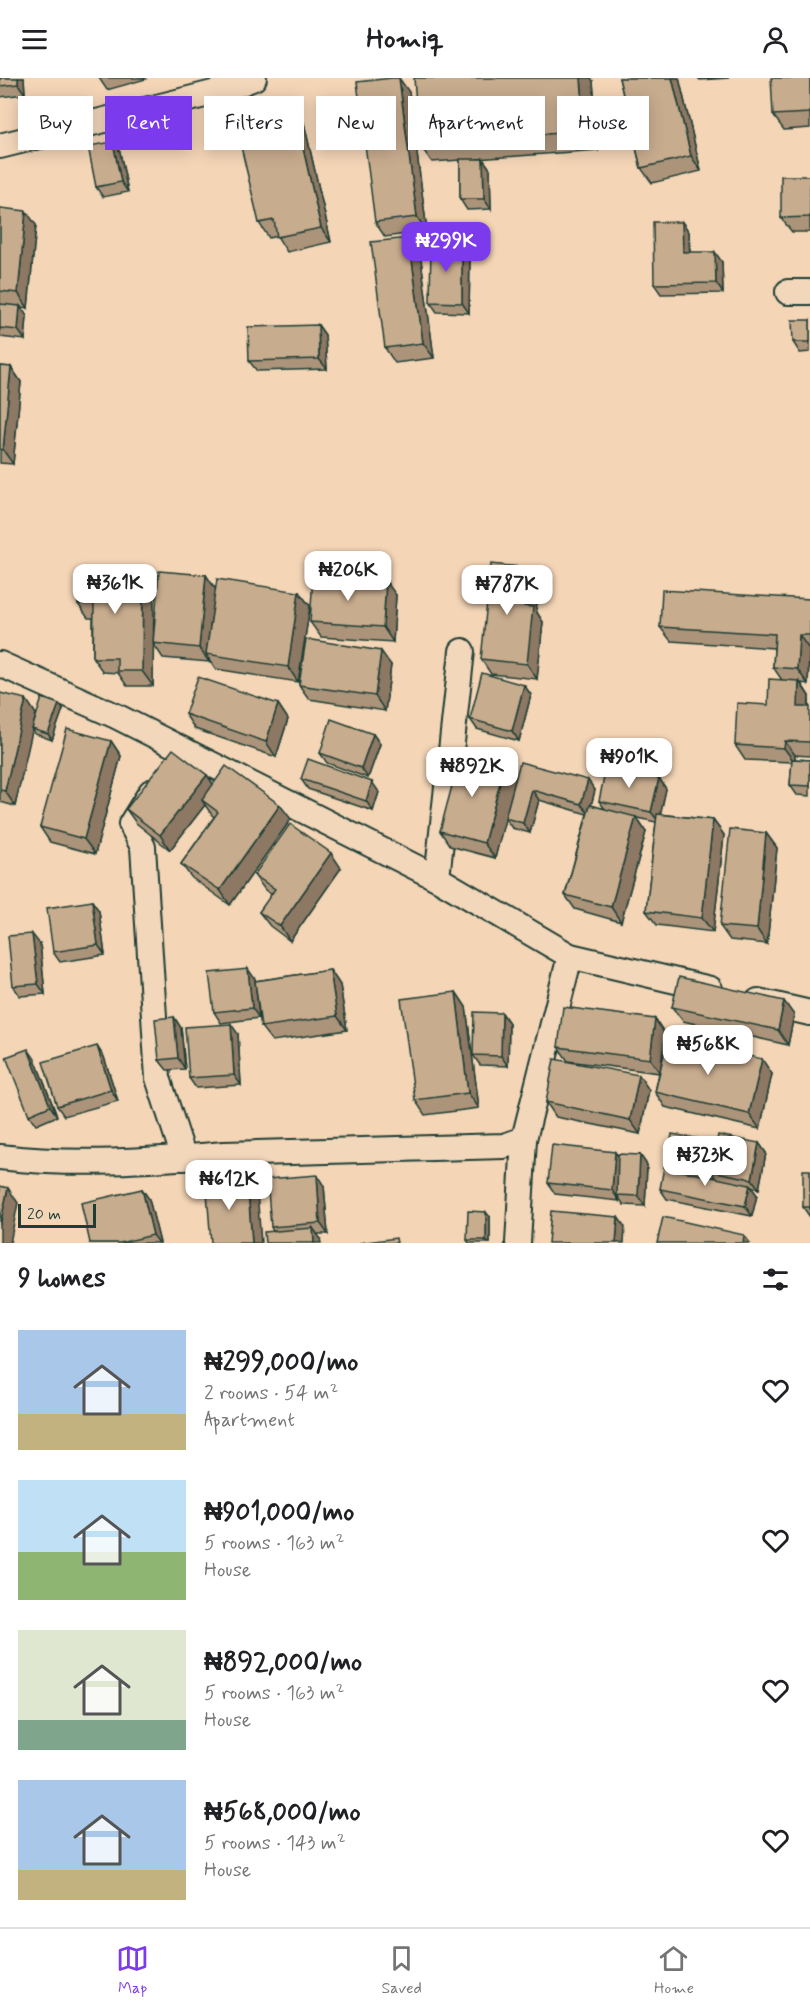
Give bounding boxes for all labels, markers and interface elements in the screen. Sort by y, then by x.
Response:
text: Homiq [366,22,444,57]
icon: menu [18,23,51,56]
icon: person [759,23,792,56]
chip: Buy [18,96,93,150]
chip: Rent [105,96,192,150]
chip: Filters [204,96,304,150]
chip: New [316,96,396,150]
chip: Apartment [408,96,545,150]
chip: House [557,96,649,150]
pin: ₦299K [404,222,488,273]
text: ₦299K [416,228,476,255]
pin: ₦206K [306,551,390,602]
text: ₦206K [318,557,378,584]
pin: ₦361K [73,564,157,615]
pin: ₦787K [465,565,549,616]
text: ₦361K [87,570,143,597]
text: ₦787K [476,571,538,598]
pin: ₦901K [587,738,671,789]
text: ₦901K [600,744,658,771]
pin: ₦892K [430,747,514,798]
text: ₦892K [440,753,504,780]
pin: ₦568K [666,1025,750,1076]
text: ₦568K [677,1031,739,1058]
pin: ₦323K [663,1136,747,1187]
text: ₦323K [677,1142,733,1169]
pin: ₦612K [187,1160,271,1211]
text: ₦612K [199,1166,259,1193]
scale bar [18,1201,96,1228]
text: 20 m [27,1204,61,1225]
text: 9 homes [18,1262,106,1296]
icon: filters [759,1263,792,1296]
text: ₦299,000/mo [204,1346,358,1380]
icon: home [66,1354,138,1426]
icon: heart [759,1374,792,1407]
text: 2 rooms · 54 m² [204,1380,338,1407]
text: Apartment [204,1407,295,1434]
text: ₦901,000/mo [204,1496,354,1530]
icon: home [66,1504,138,1576]
icon: heart [759,1524,792,1557]
text: 5 rooms · 163 m² [204,1530,344,1557]
text: House [204,1557,251,1584]
text: ₦892,000/mo [204,1646,362,1680]
icon: home [66,1654,138,1726]
icon: heart [759,1674,792,1707]
text: 5 rooms · 163 m² [204,1680,344,1707]
text: House [204,1707,251,1734]
text: ₦568,000/mo [204,1796,361,1830]
icon: home [66,1804,138,1876]
icon: heart [759,1824,792,1857]
text: 5 rooms · 143 m² [204,1830,346,1857]
text: House [204,1857,251,1884]
tab: Map [116,1942,149,1999]
tab: Saved [381,1942,422,1999]
tab: Home [654,1942,694,1999]

